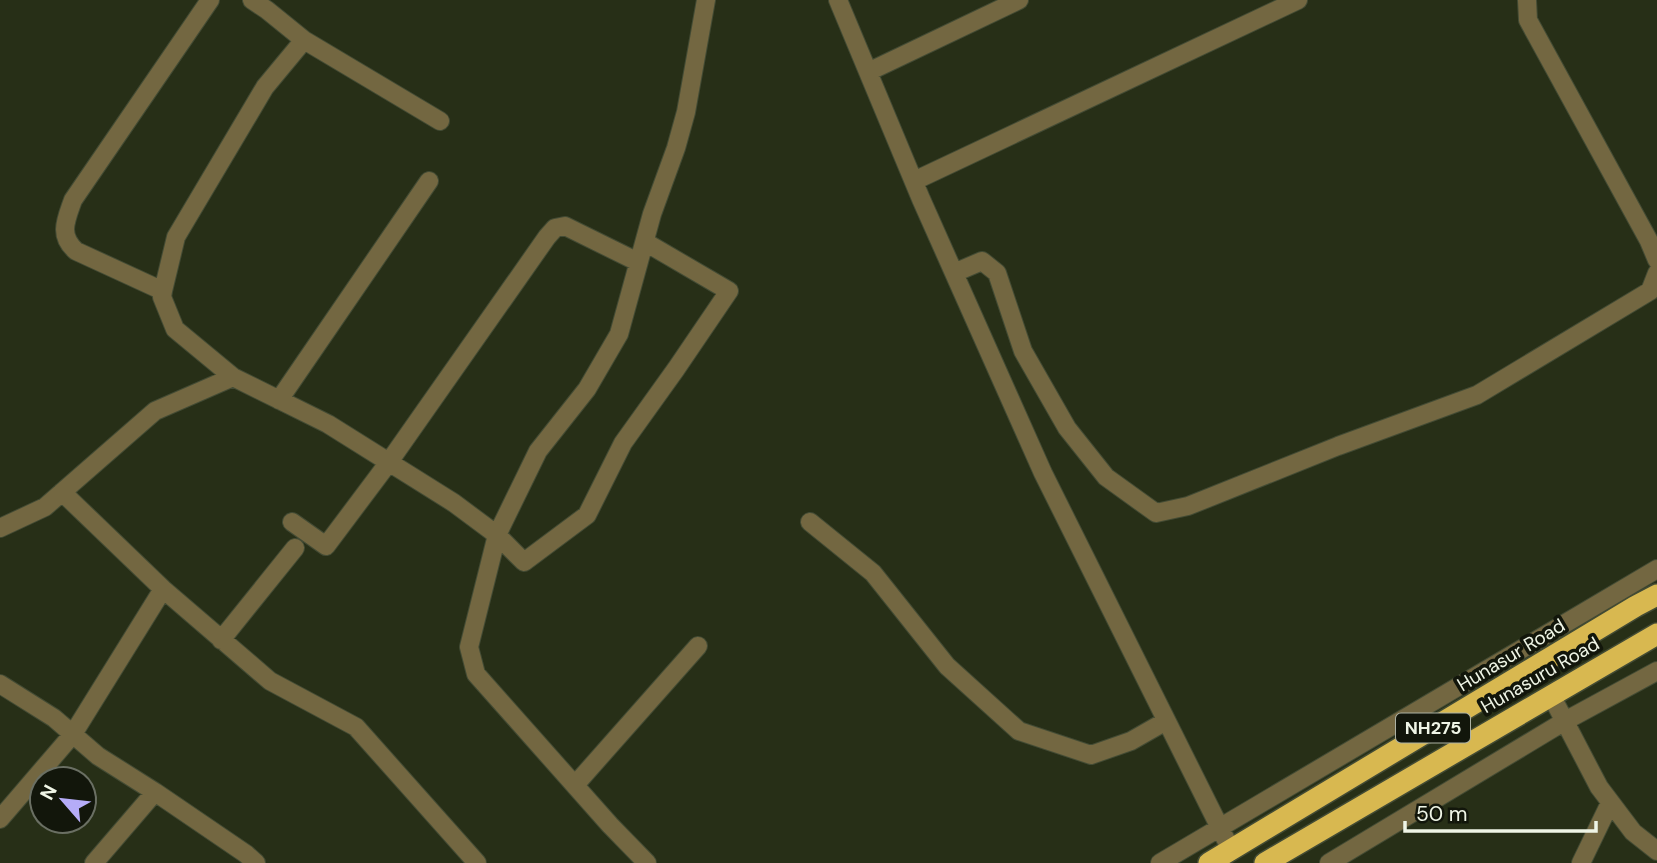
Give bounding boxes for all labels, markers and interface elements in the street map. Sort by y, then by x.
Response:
street label: Hunasur Road [1452,613,1570,697]
street label: Hunasuru Road [1476,631,1604,719]
road number: NH275 [1396,714,1470,742]
north arrow [28,765,98,835]
text: N [34,780,63,804]
scale bar [1405,790,1596,834]
text: 50 m [1416,800,1467,828]

